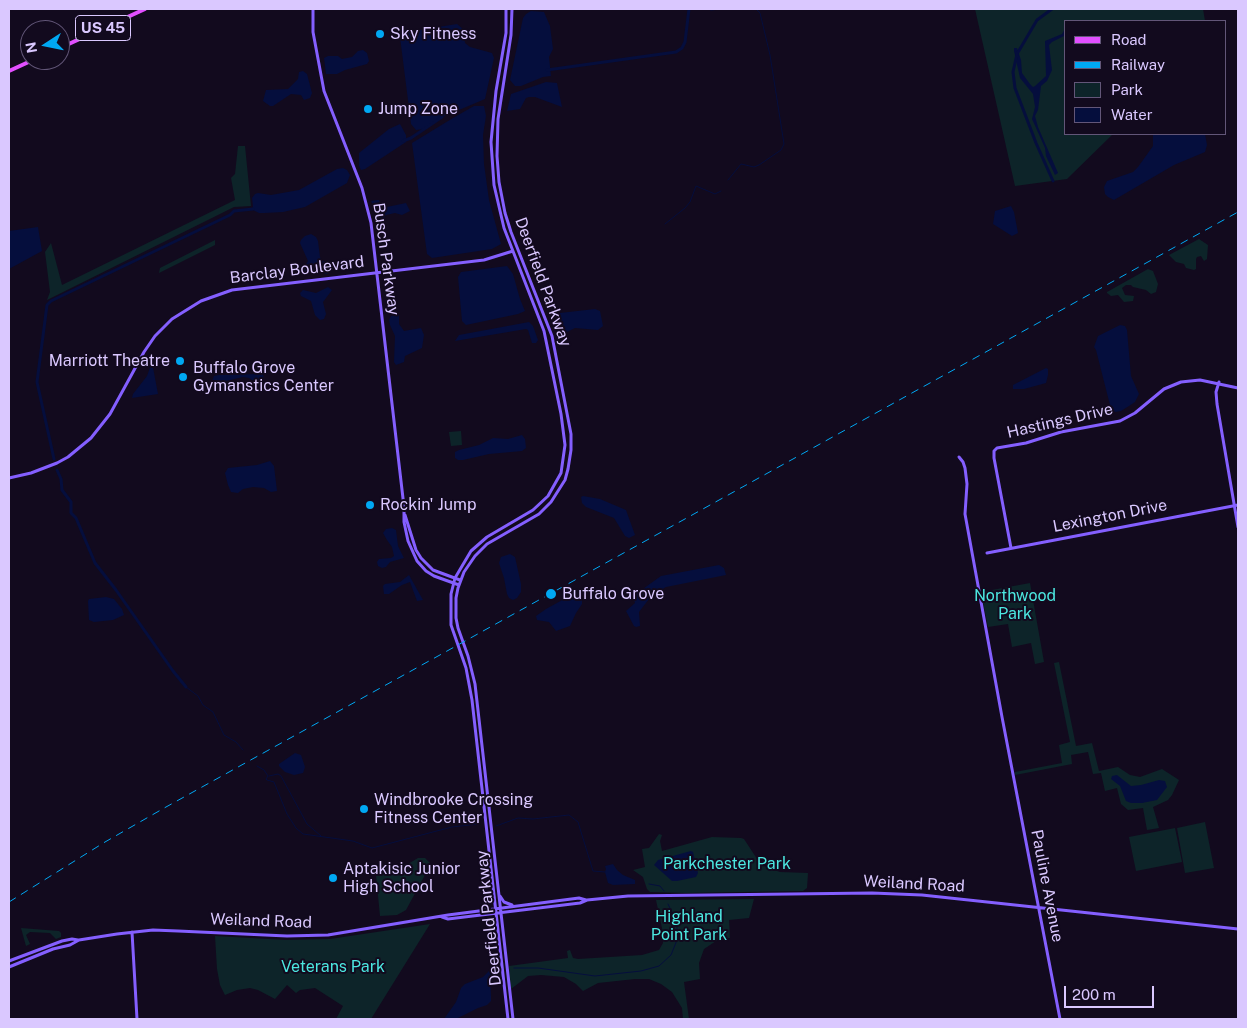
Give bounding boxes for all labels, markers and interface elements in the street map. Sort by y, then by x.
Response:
road number: US 45 [76,15,130,40]
north arrow [20,20,70,70]
legend [1064,20,1227,135]
place label: Sky Fitness [390,24,476,44]
marker: Sky Fitness [374,28,386,40]
text: Road [1111,31,1147,48]
text: N [22,41,40,55]
text: Railway [1111,56,1165,73]
text: Park [1111,81,1143,98]
place label: Jump Zone [378,99,458,119]
marker: Jump Zone [362,103,374,115]
text: Water [1111,106,1153,123]
street label: Busch Parkway [369,201,403,317]
street label: Deerfield Parkway [511,215,575,349]
street label: Barclay Boulevard [229,252,365,288]
place label: Marriott Theatre [49,351,170,371]
marker: Marriott Theatre [174,355,186,367]
place label: Buffalo Grove Gymanstics Center [193,358,334,396]
marker: Buffalo Grove Gymanstics Center [177,371,189,383]
street label: Hastings Drive [1005,399,1115,443]
place label: Rockin' Jump [380,495,476,515]
street label: Lexington Drive [1051,495,1169,537]
marker: Rockin' Jump [364,499,376,511]
place label: Buffalo Grove [562,584,664,604]
park label: Northwood Park [974,586,1056,624]
marker: Buffalo Grove [544,587,558,601]
place label: Windbrooke Crossing Fitness Center [374,790,533,828]
marker: Windbrooke Crossing Fitness Center [358,803,370,815]
street label: Pauline Avenue [1027,828,1067,944]
street label: Deerfield Parkway [472,849,506,987]
park label: Parkchester Park [663,854,791,874]
place label: Aptakisic Junior High School [343,859,460,897]
marker: Aptakisic Junior High School [327,872,339,884]
street label: Weiland Road [863,872,965,896]
park label: Highland Point Park [651,907,727,945]
street label: Weiland Road [210,910,312,932]
park label: Veterans Park [281,957,385,977]
scale bar [1067,976,1157,1008]
text: 200 m [1072,986,1116,1003]

